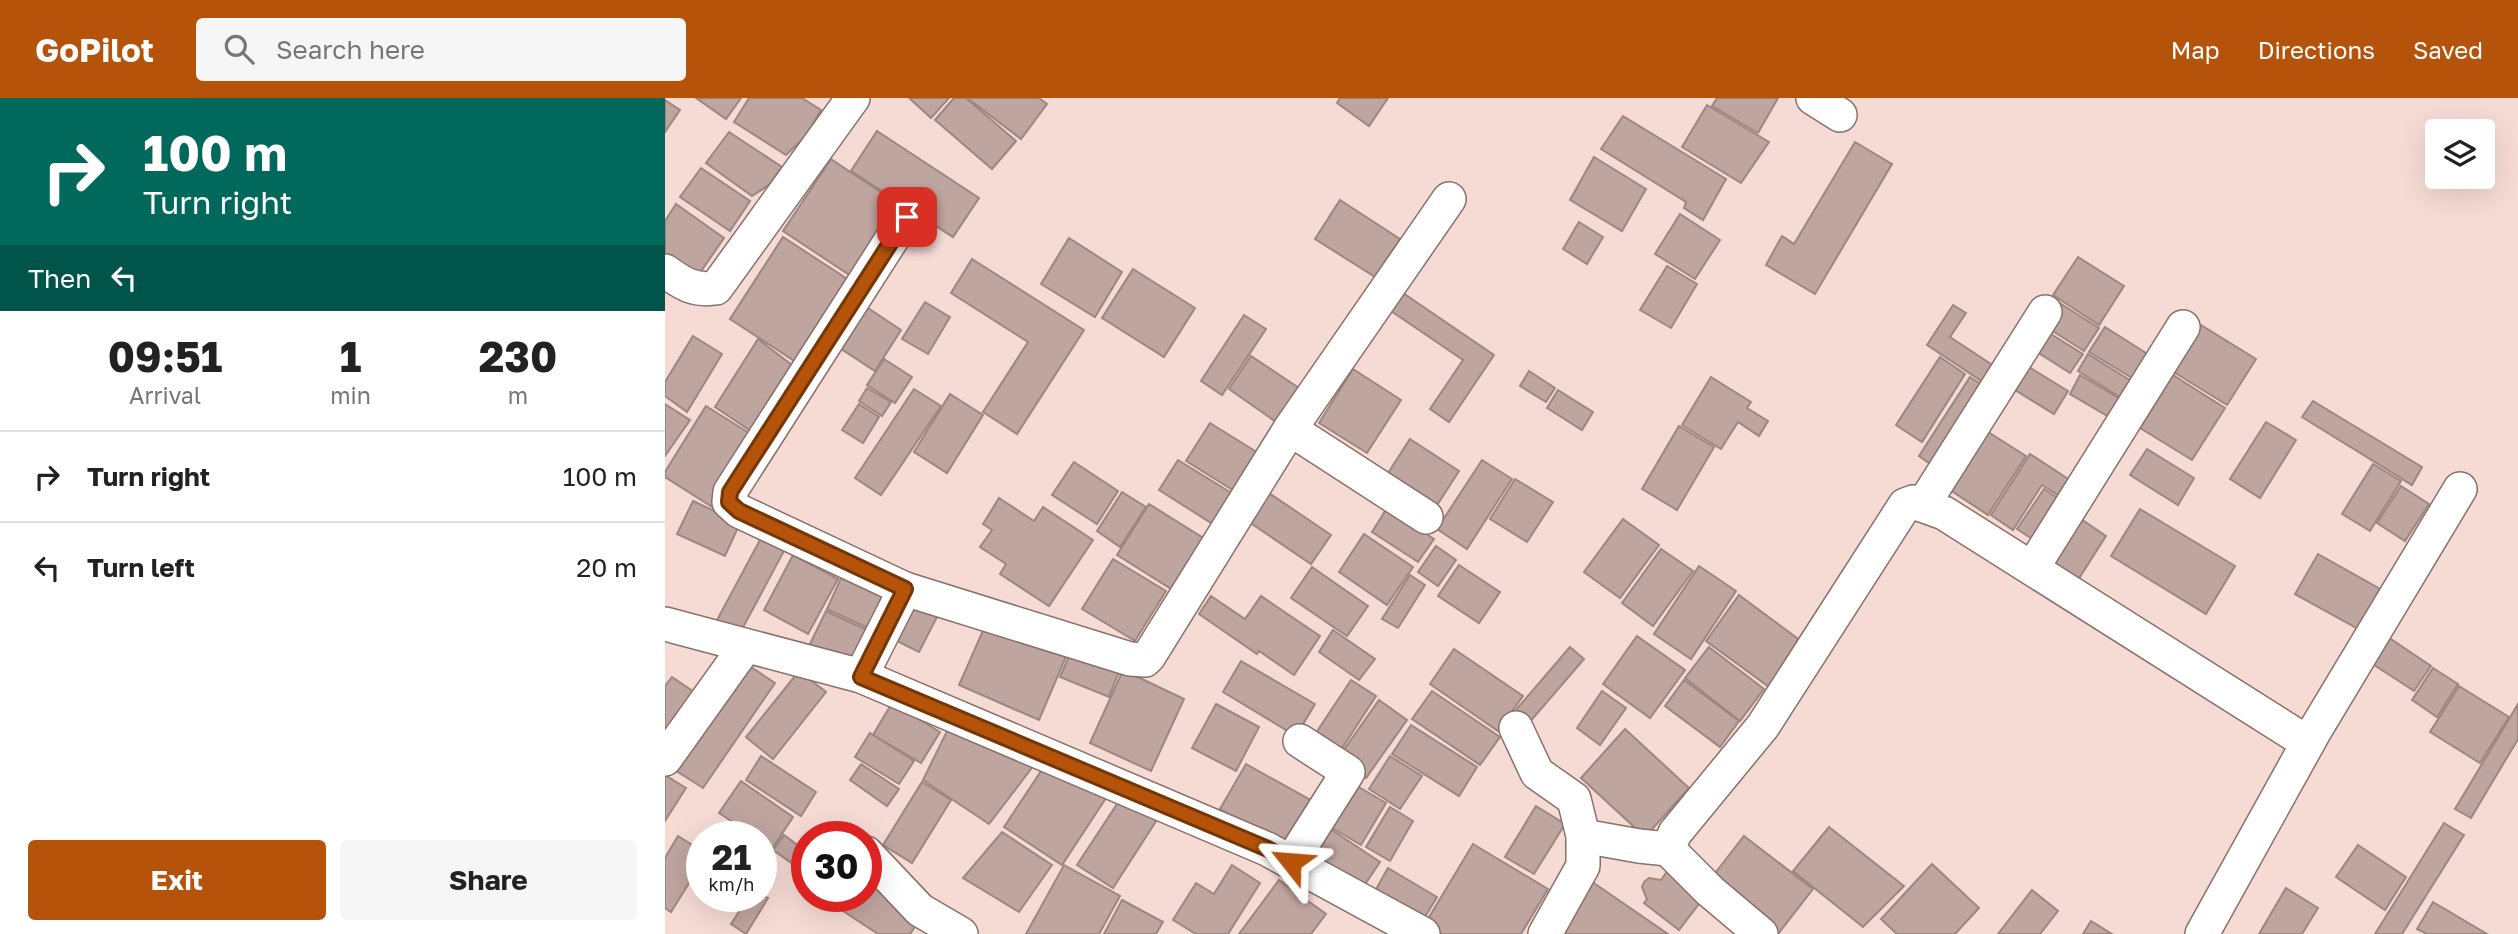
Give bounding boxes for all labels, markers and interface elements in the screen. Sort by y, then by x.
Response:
search box [196,18,686,81]
text: GoPilot [35,30,154,69]
icon: search [220,30,258,68]
text: Search here [276,34,425,65]
text: Map [2171,35,2220,64]
text: Directions [2258,35,2375,64]
text: Saved [2413,35,2483,64]
map controls [2425,119,2495,189]
button: layers [2425,119,2495,189]
text: 100 m [143,123,287,182]
icon: right [28,126,119,217]
text: Turn right [143,183,292,221]
pin [877,187,937,247]
icon: arrive [888,198,926,236]
icon: left [105,259,143,297]
text: Then [28,263,91,294]
text: 09:51 [108,331,222,381]
text: 1 [340,331,361,381]
text: 230 [479,331,557,381]
text: Arrival [129,381,201,409]
text: min [330,381,371,409]
text: m [508,381,528,409]
icon: right [28,458,66,496]
text: Turn right [87,461,210,492]
text: 100 m [563,461,637,492]
icon: left [28,549,66,587]
text: Turn left [87,552,195,583]
text: 20 m [576,552,637,583]
speed limit sign: 30 [791,821,882,912]
position arrow [1254,825,1328,899]
text: 21 [712,836,751,878]
button: Exit [28,840,326,920]
button: Share [340,840,637,920]
text: km/h [709,873,754,895]

